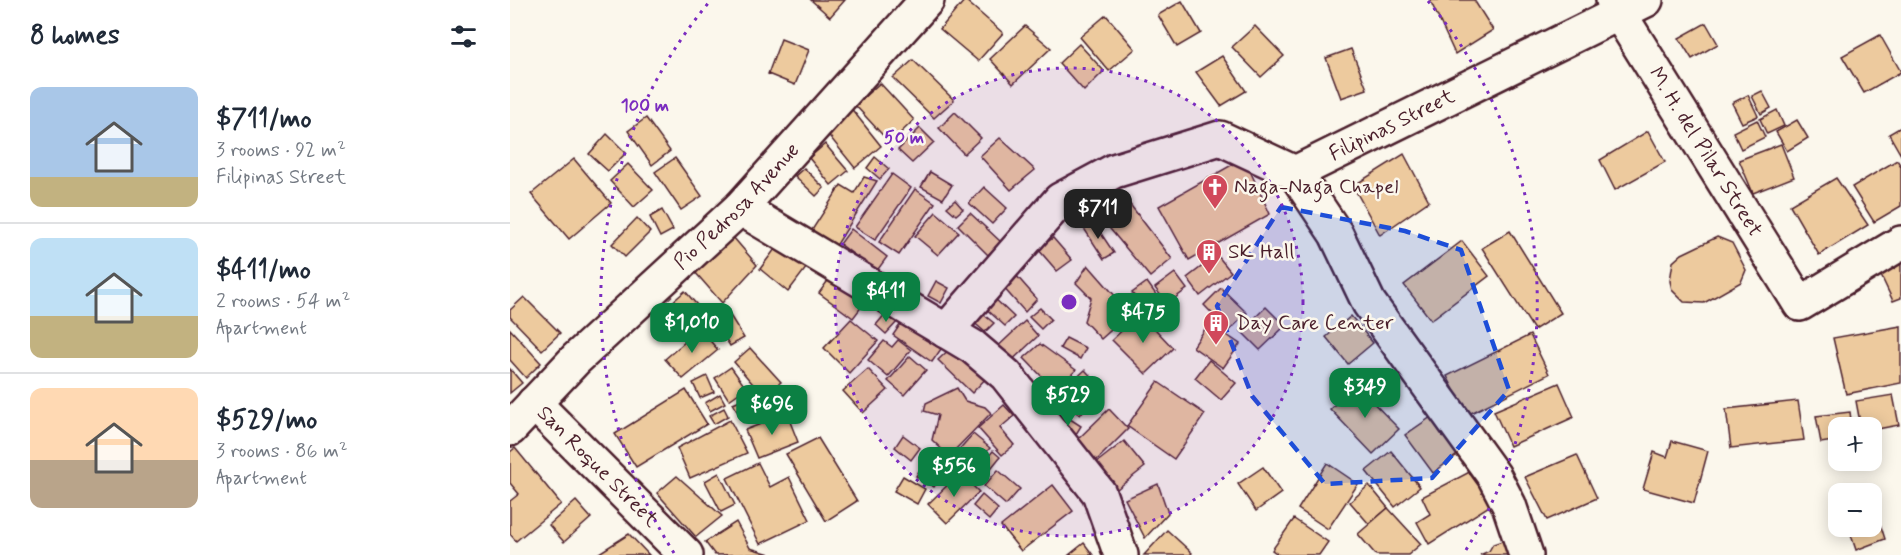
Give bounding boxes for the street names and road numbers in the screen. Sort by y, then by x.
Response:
street label: M. H. del Pilar Street [1642,62,1769,242]
street label: Filipinas Street [1324,82,1460,168]
street label: Pio Pedrosa Avenue [668,137,806,276]
street label: San Roque Street [531,400,665,534]

